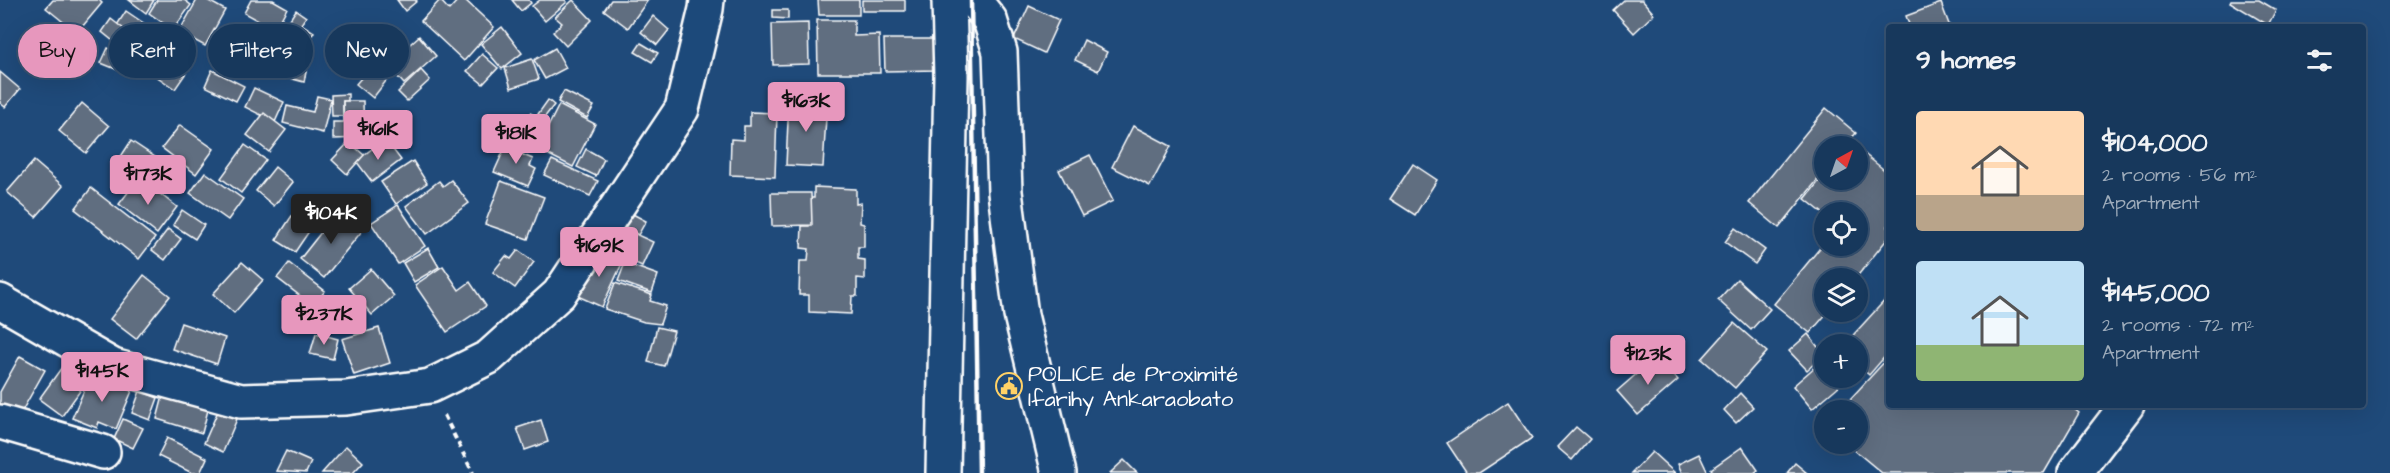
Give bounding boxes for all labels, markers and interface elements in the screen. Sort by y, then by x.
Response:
chip: Buy [18,24,97,78]
chip: Rent [109,24,196,78]
chip: Filters [208,24,313,78]
chip: New [325,24,409,78]
text: 9 homes [1916,42,2016,78]
icon: filters [2303,44,2336,77]
pin: $163K [764,82,848,133]
text: $163K [782,87,830,115]
pin: $161K [336,110,420,161]
pin: $181K [474,114,558,165]
text: $161K [358,115,398,143]
text: $181K [495,119,537,147]
text: $104,000 [2102,125,2208,161]
icon: home [1964,135,2036,207]
north arrow [1814,136,1868,190]
map controls [1814,136,1868,454]
pin: $173K [106,155,190,206]
text: $173K [124,160,172,188]
text: 2 rooms · 56 m² [2102,161,2257,189]
text: Apartment [2102,189,2200,217]
pin: $104K [289,194,373,245]
text: $104K [305,199,357,227]
button: locate [1814,202,1868,256]
pin: $169K [557,227,641,278]
text: $169K [574,232,624,260]
button: layers [1814,268,1868,322]
text: $145,000 [2102,275,2210,311]
icon: home [1964,285,2036,357]
pin: $237K [282,295,366,346]
text: $237K [295,300,353,328]
text: 2 rooms · 72 m² [2102,311,2254,339]
button: + [1814,334,1868,388]
pin: $123K [1606,335,1690,386]
text: Apartment [2102,339,2200,367]
text: $123K [1624,340,1672,368]
pin: $145K [60,352,144,403]
text: $145K [75,357,129,385]
place label: POLICE de Proximité Ifarihy Ankaraobato [1028,359,1238,416]
public building icon: POLICE de Proximité Ifarihy Ankaraobato [994,371,1024,401]
button: − [1814,400,1868,454]

